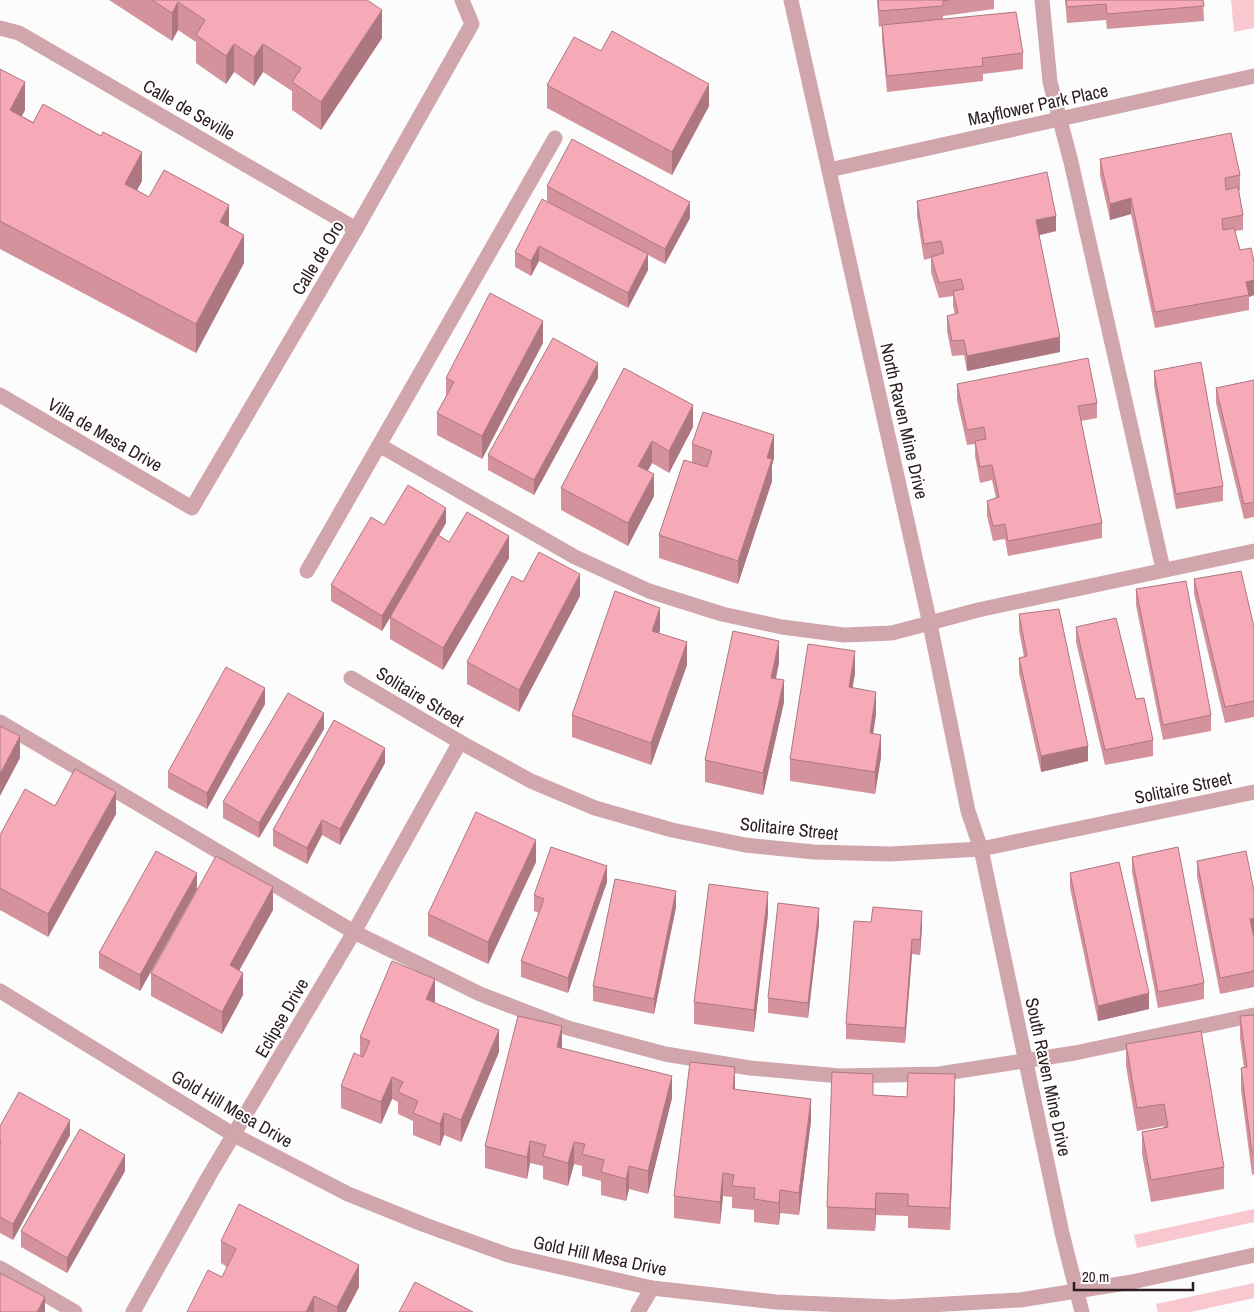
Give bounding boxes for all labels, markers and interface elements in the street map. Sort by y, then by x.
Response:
street label: Calle de Seville [139,73,240,146]
street label: Mayflower Park Place [965,77,1110,132]
street label: Calle de Oro [286,216,350,300]
street label: North Raven Mine Drive [874,341,935,501]
street label: Villa de Mesa Drive [43,392,167,478]
street label: Solitaire Street [372,660,469,733]
street label: Solitaire Street [1132,765,1234,810]
street label: Solitaire Street [739,811,839,846]
street label: Eclipse Drive [249,973,314,1062]
street label: South Raven Mine Drive [1019,995,1078,1159]
street label: Gold Hill Mesa Drive [167,1064,297,1153]
street label: Gold Hill Mesa Drive [531,1229,669,1282]
scale bar [1074,1260,1193,1292]
text: 20 m [1082,1266,1109,1287]

